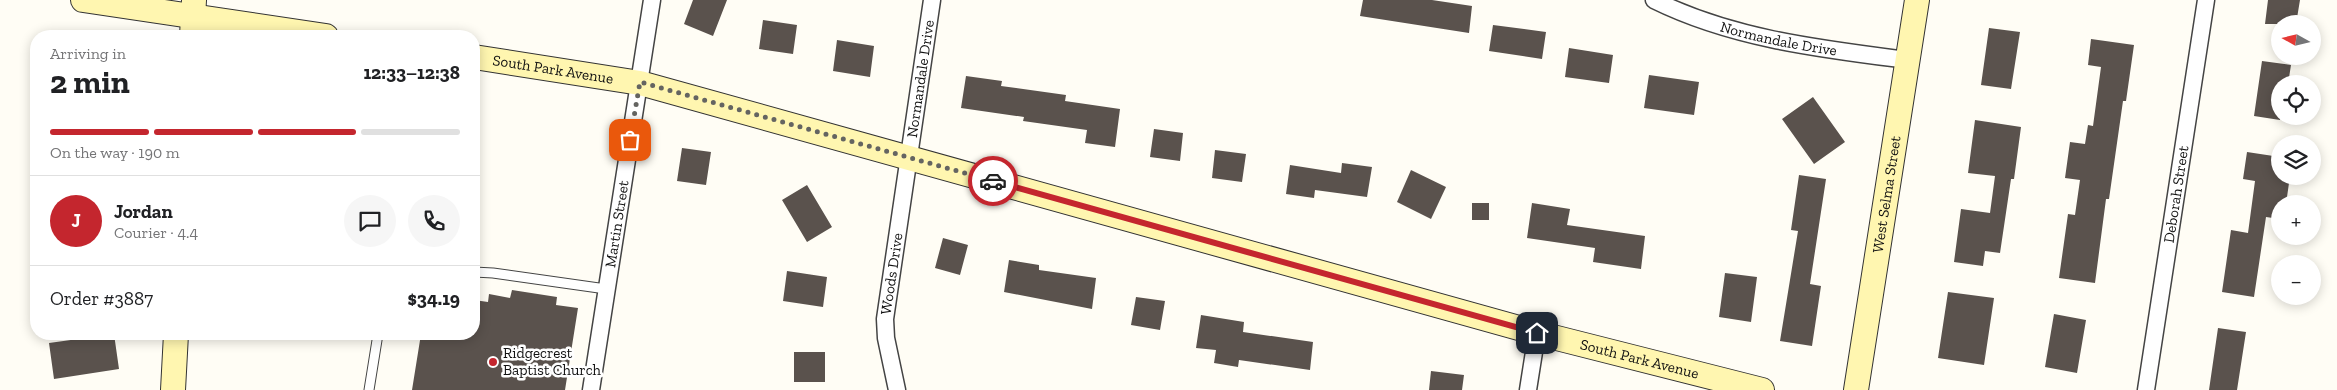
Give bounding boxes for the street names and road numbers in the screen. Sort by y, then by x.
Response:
street label: Normandale Drive [1718,17,1838,60]
street label: Normandale Drive [903,19,938,139]
street label: South Park Avenue [492,51,615,88]
street label: West Selma Street [1869,134,1905,254]
street label: Deborah Street [2160,144,2193,244]
street label: Martin Street [601,179,633,269]
street label: Woods Drive [877,232,907,316]
street label: South Park Avenue [1578,335,1701,383]

